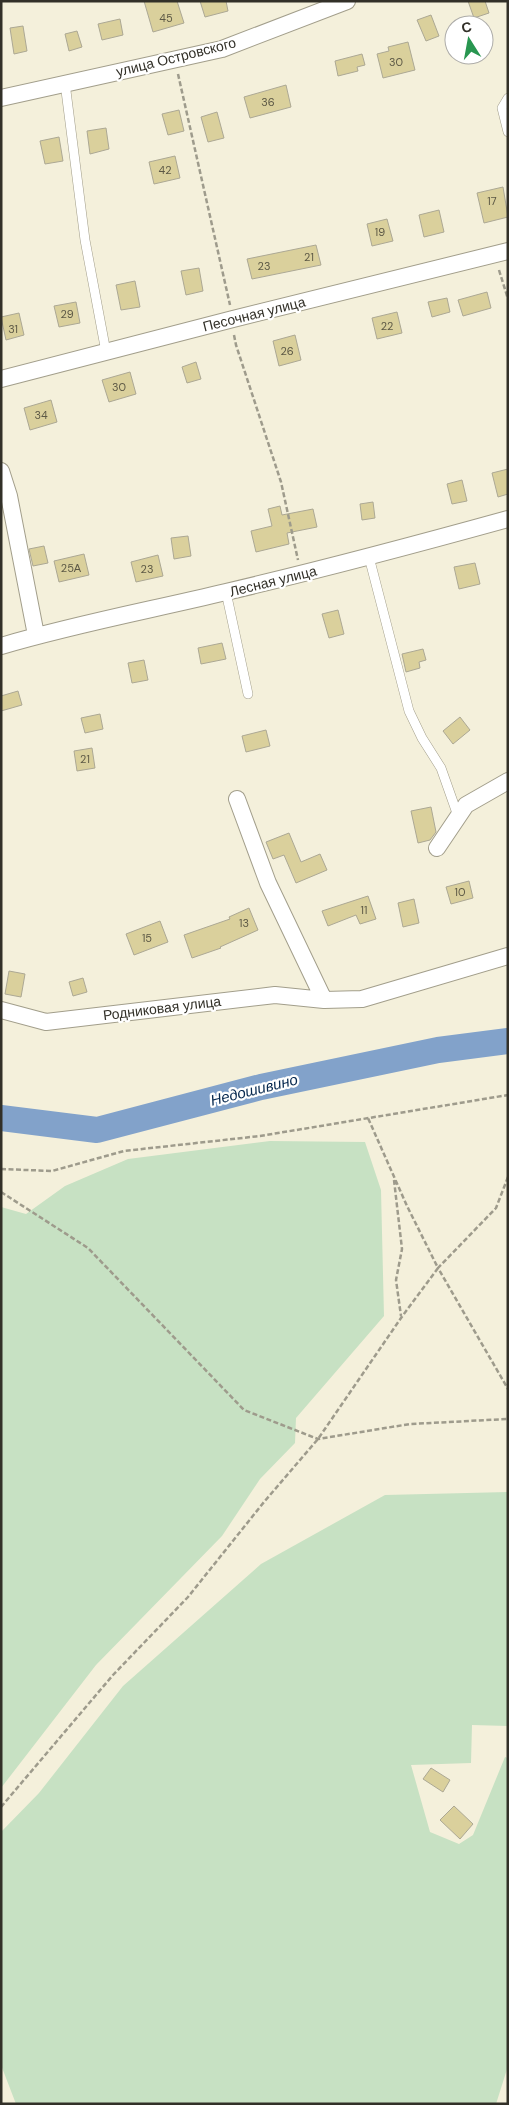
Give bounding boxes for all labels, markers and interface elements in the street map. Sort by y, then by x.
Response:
house number: 45 [159,11,173,25]
north arrow [444,15,494,65]
text: С [460,17,473,37]
street label: улица Островского [114,33,238,81]
house number: 30 [389,55,403,69]
house number: 36 [261,95,275,109]
house number: 42 [158,163,172,177]
house number: 17 [487,194,497,208]
house number: 19 [375,225,385,239]
house number: 21 [304,250,314,264]
house number: 23 [258,259,270,273]
street label: Песочная улица [201,293,307,335]
house number: 29 [60,307,74,321]
house number: 22 [381,319,393,333]
house number: 31 [8,322,18,336]
house number: 26 [280,344,294,358]
house number: 30 [112,380,126,394]
house number: 34 [34,408,48,422]
house number: 25А [61,561,82,575]
street label: Лесная улица [228,561,319,601]
house number: 23 [141,562,153,576]
house number: 21 [80,752,90,766]
house number: 10 [455,885,465,899]
house number: 11 [361,903,367,917]
house number: 13 [239,916,249,930]
house number: 15 [142,931,152,945]
street label: Родниковая улица [102,992,222,1024]
water label: Недошивино [208,1070,300,1110]

